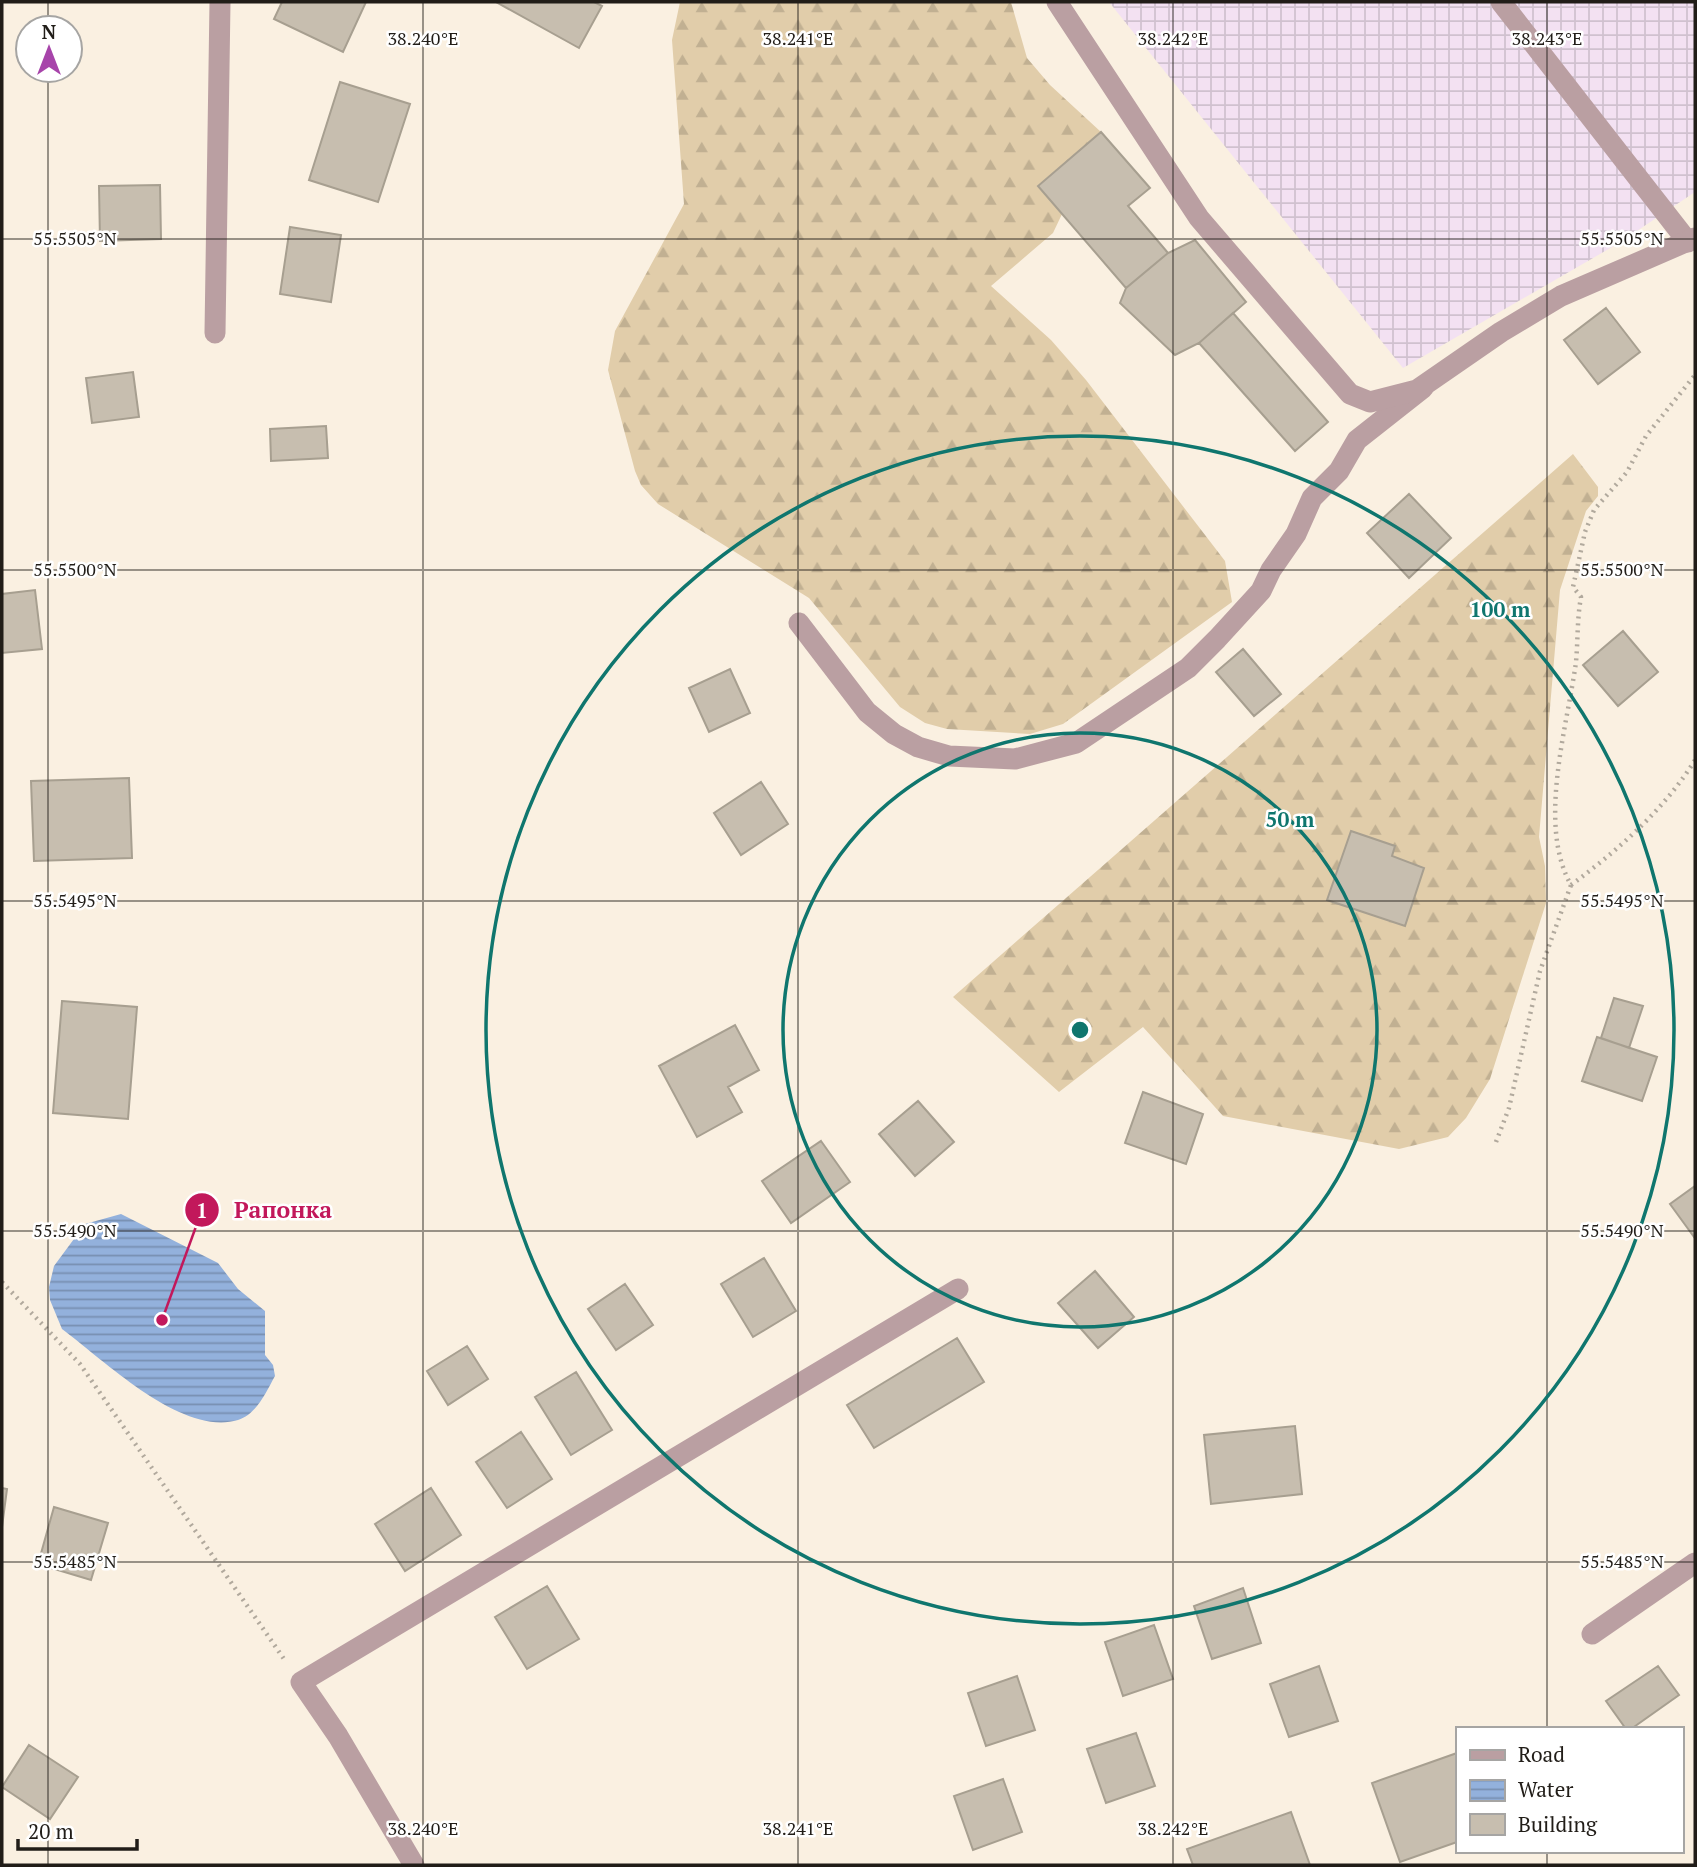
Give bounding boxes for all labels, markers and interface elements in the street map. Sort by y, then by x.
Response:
north arrow [14,14,84,84]
text: N [42,19,57,44]
text: 38.240°E [387,26,459,50]
text: 38.241°E [762,26,834,50]
text: 38.242°E [1137,26,1209,50]
text: 38.243°E [1511,26,1583,50]
text: 55.5505°N [33,226,117,250]
text: 55.5505°N [1580,226,1664,250]
text: 55.5500°N [33,557,117,581]
text: 55.5500°N [1580,557,1664,581]
text: 100 m [1470,595,1531,623]
text: 50 m [1266,805,1315,833]
text: 55.5495°N [33,888,117,912]
text: 55.5495°N [1580,888,1664,912]
centre of rings [1068,1018,1092,1042]
callout: Рапонка [185,1188,346,1232]
text: Рапонка [234,1194,332,1225]
text: 1 [196,1196,208,1224]
text: 55.5490°N [33,1218,117,1242]
text: 55.5490°N [1580,1218,1664,1242]
text: 55.5485°N [33,1549,117,1573]
text: 55.5485°N [1580,1549,1664,1573]
legend [1456,1727,1683,1853]
text: Road [1518,1740,1565,1768]
text: Water [1518,1775,1573,1803]
scale bar [18,1808,136,1852]
text: Building [1518,1810,1598,1838]
text: 38.240°E [387,1816,459,1840]
text: 38.241°E [762,1816,834,1840]
text: 38.242°E [1137,1816,1209,1840]
text: 20 m [28,1817,74,1845]

